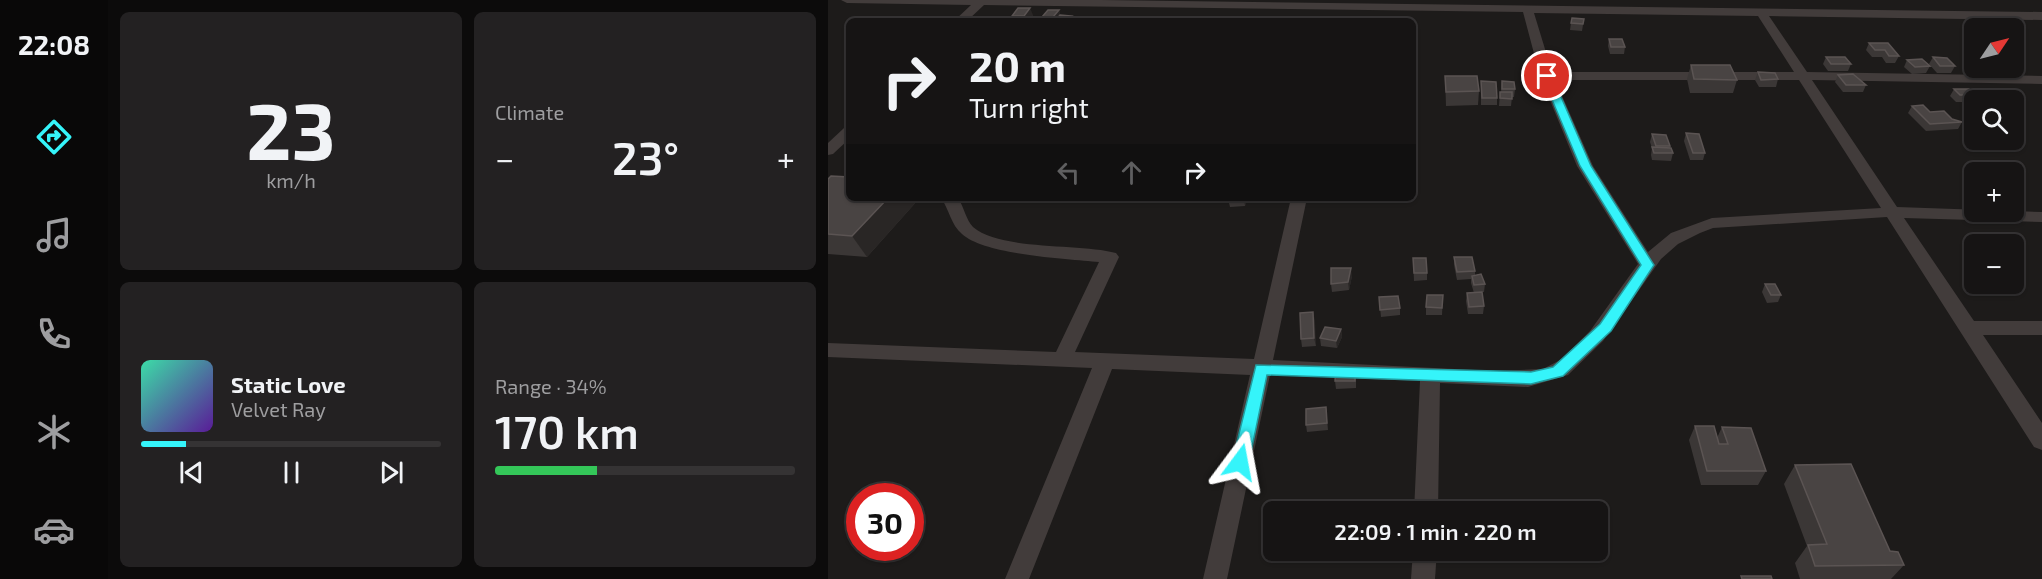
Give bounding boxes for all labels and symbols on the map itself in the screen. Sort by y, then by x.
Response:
north arrow [1964,18,2024,78]
pin [1521,50,1572,101]
position arrow [1208,430,1272,494]
speed limit sign: 30 [846,483,924,561]

